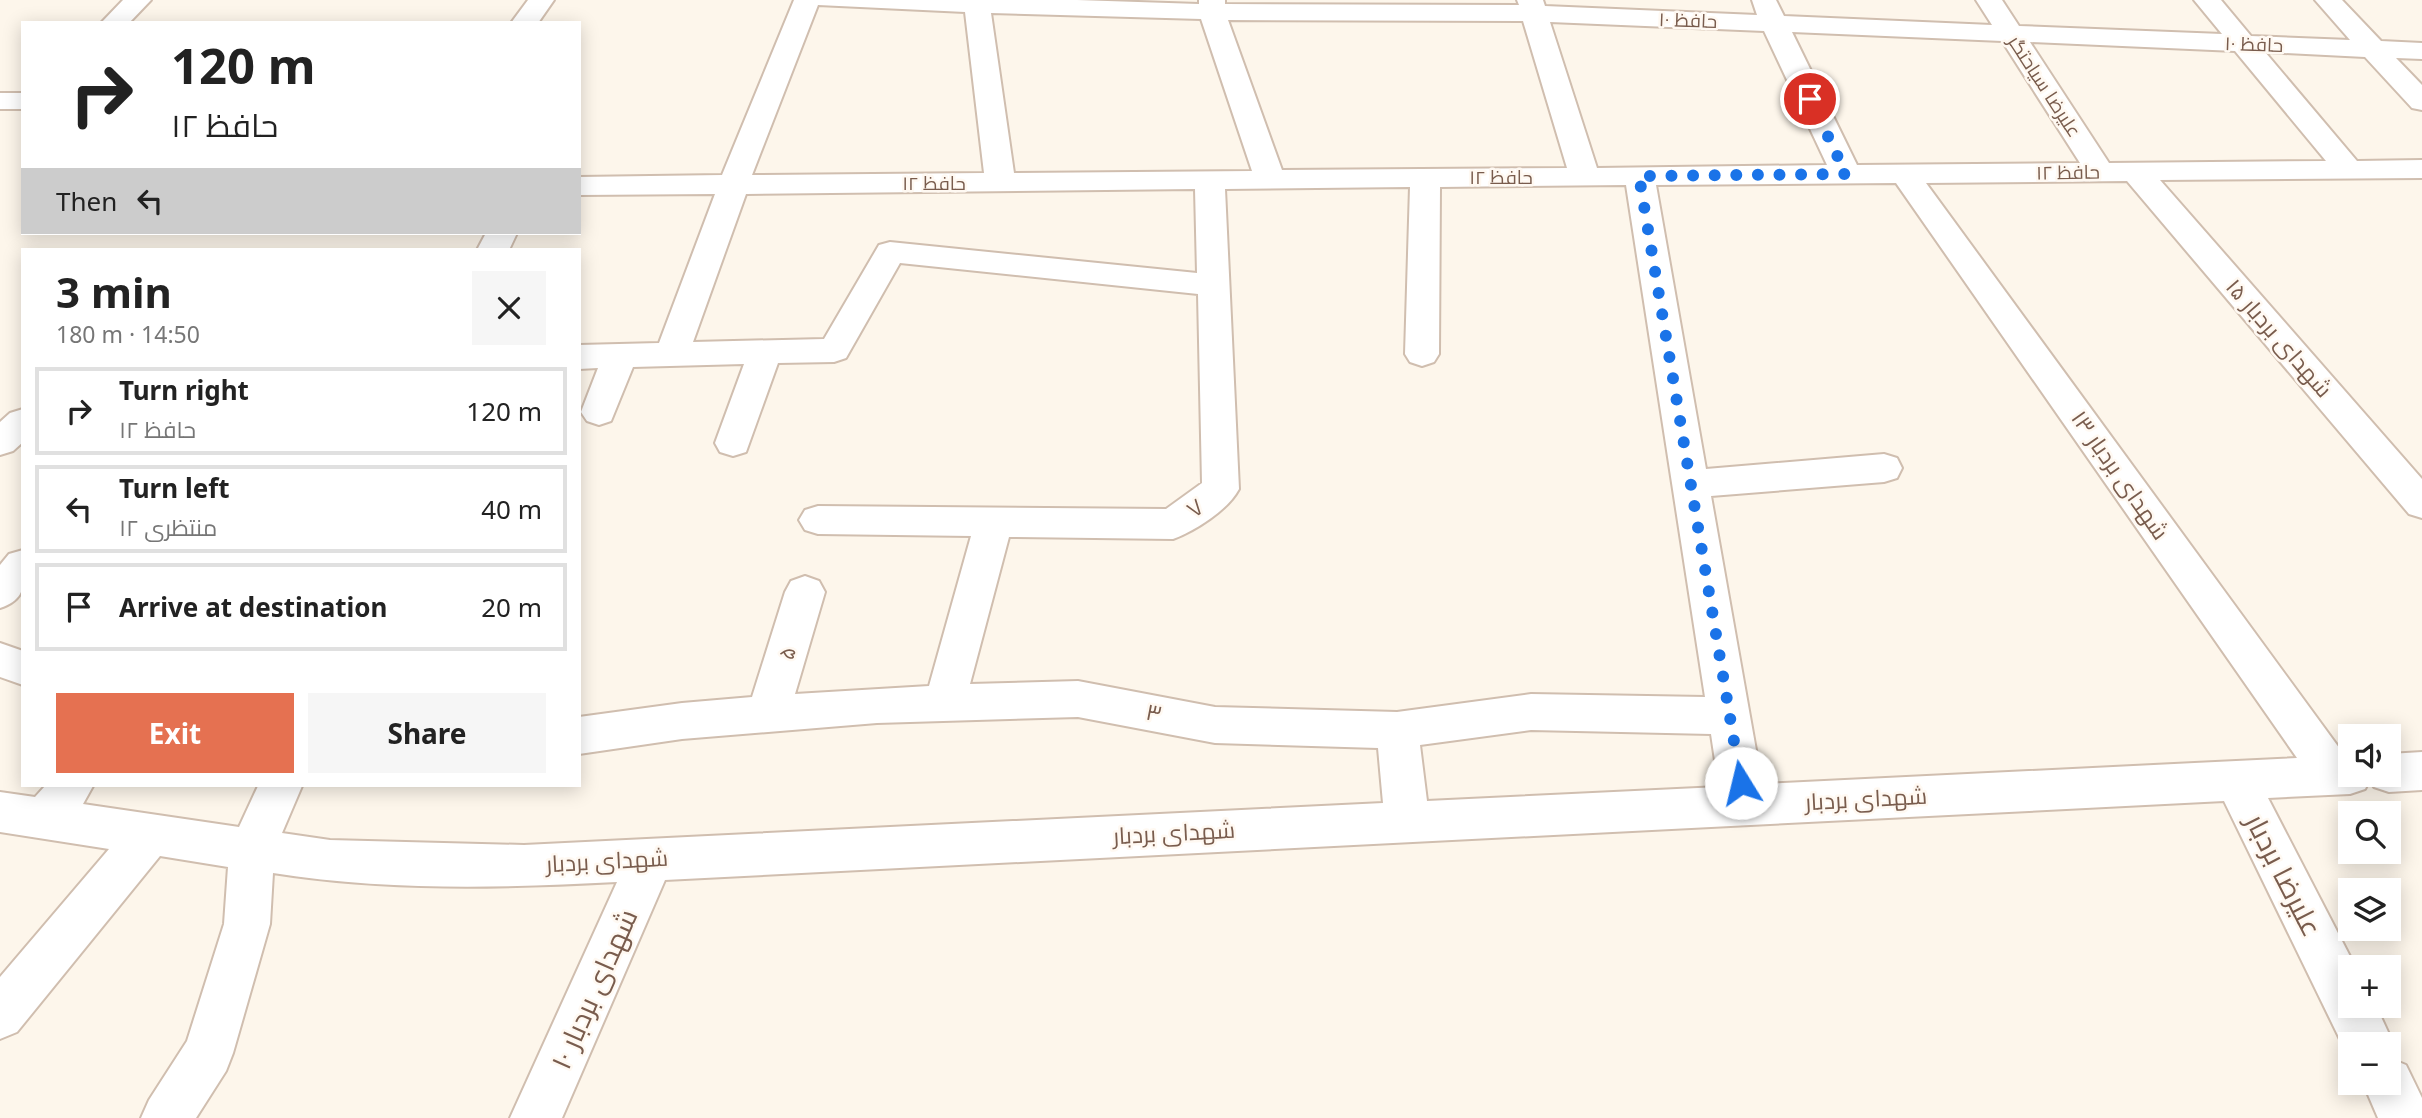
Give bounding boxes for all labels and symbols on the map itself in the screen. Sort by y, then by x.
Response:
street label: حافظ ۱۰ [1658,6,1718,34]
street label: علیرضا سیاحتگر [2002,29,2088,142]
street label: حافظ ۱۰ [2224,30,2284,58]
pin [1780,69,1840,129]
street label: حافظ ۱۲ [2036,158,2100,186]
street label: حافظ ۱۲ [1469,164,1533,190]
street label: حافظ ۱۲ [902,170,966,196]
street label: شهدای بردبار ۱۵ [2219,271,2340,404]
street label: شهدای بردبار ۱۳ [2064,403,2177,545]
street label: ۷ [1179,490,1210,524]
street label: ۵ [769,642,803,663]
street label: ۳ [1143,695,1165,729]
position arrow [1704,746,1778,820]
street label: شهدای بردبار [1802,779,1928,817]
street label: علیرضا بردبار [2237,805,2332,942]
street label: شهدای بردبار [1110,813,1236,851]
street label: شهدای بردبار [543,841,669,879]
street label: شهدای بردبار ۱۰ [541,902,645,1075]

